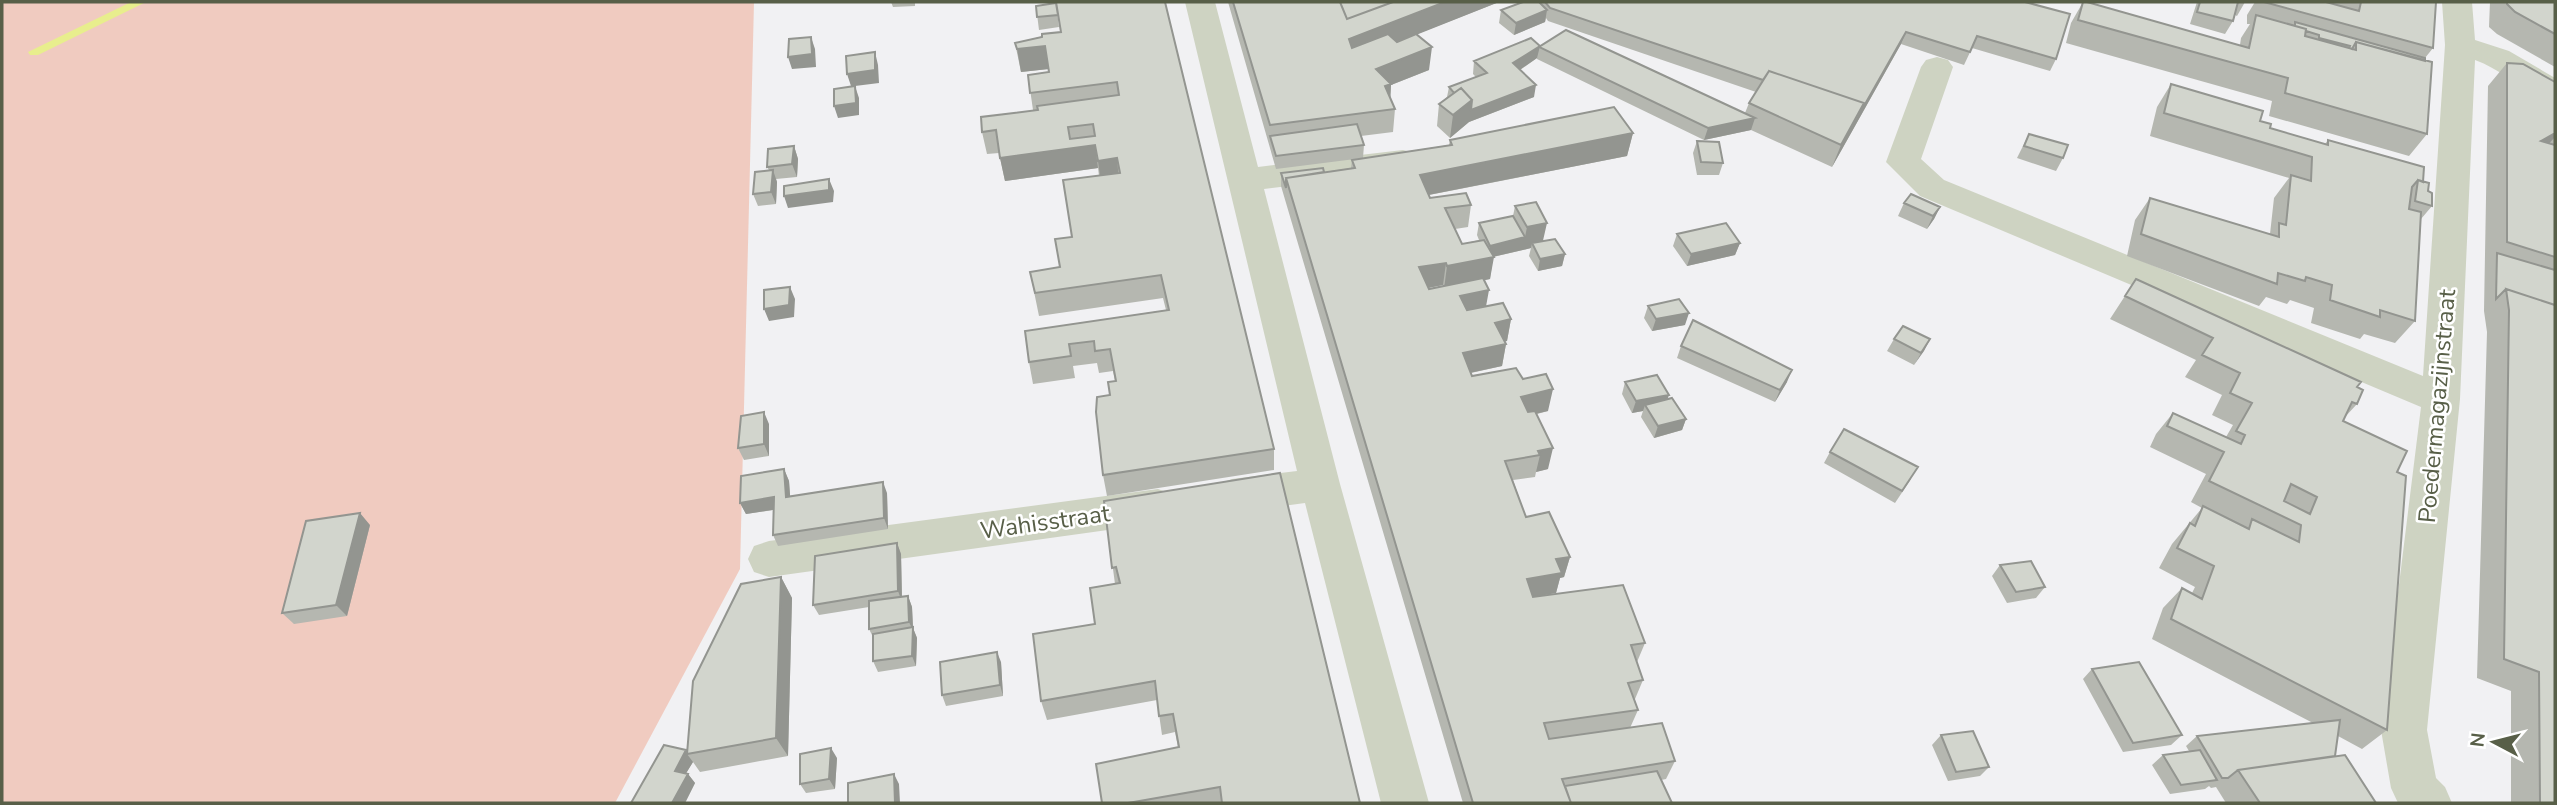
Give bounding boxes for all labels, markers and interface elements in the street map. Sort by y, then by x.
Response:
street label: Poedermagazijnstraat [2411,287,2463,524]
street label: Wahisstraat [978,497,1113,547]
north arrow [2459,707,2529,777]
text: N [2464,731,2492,749]

